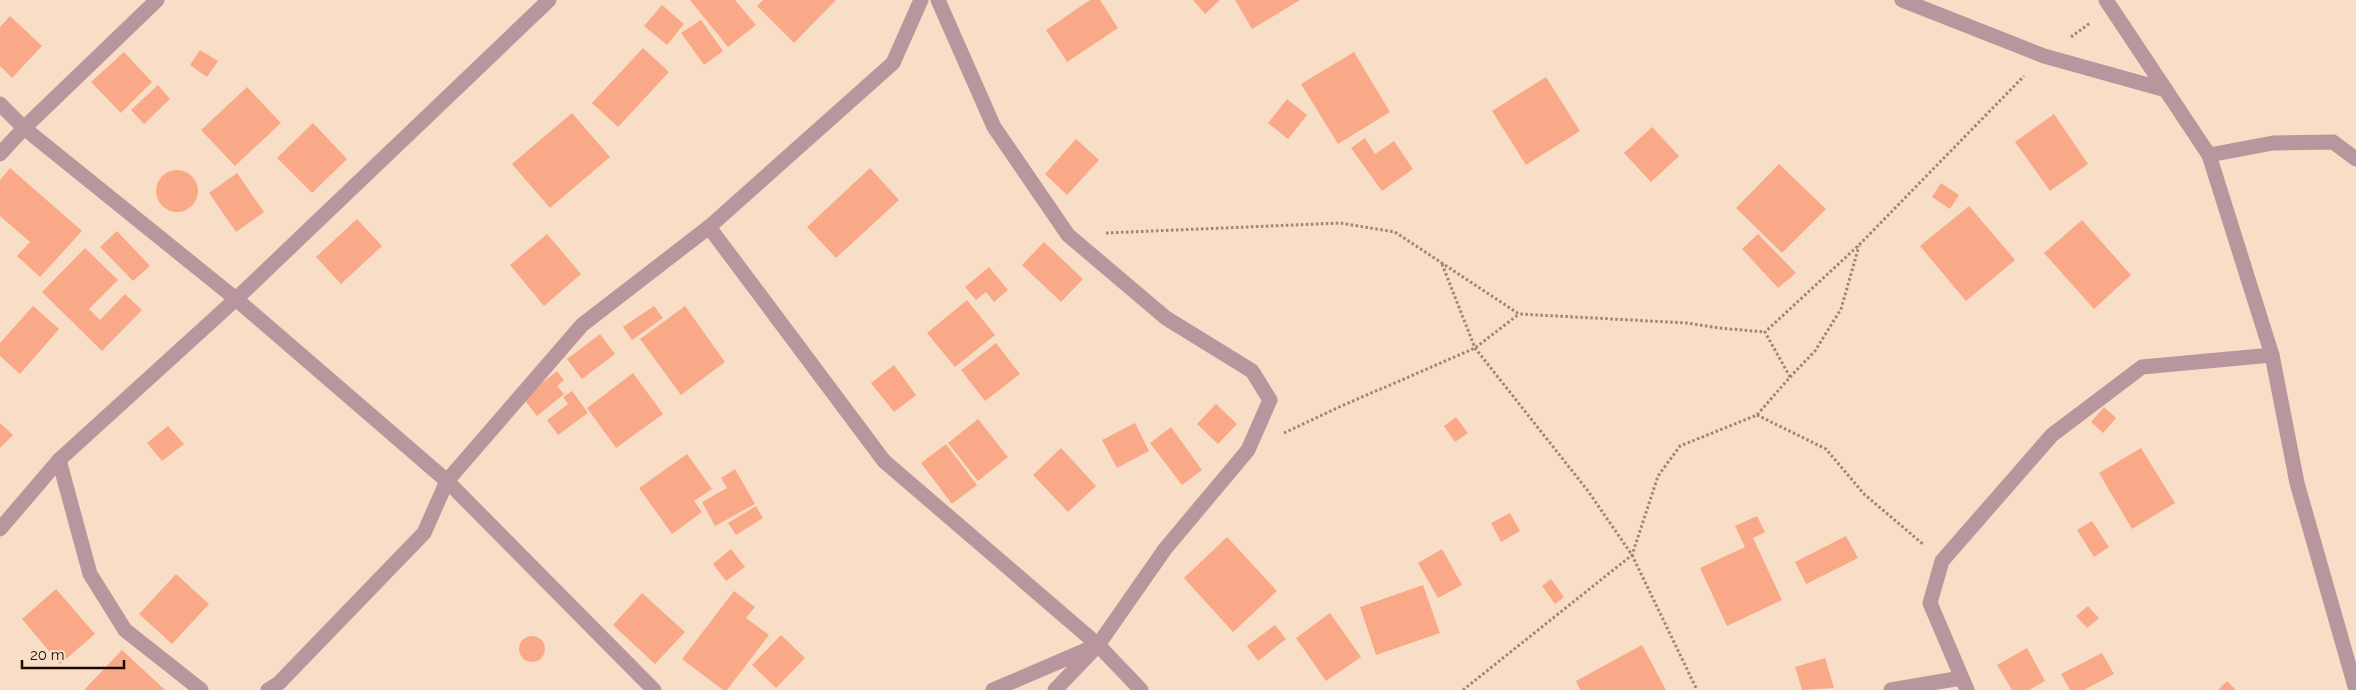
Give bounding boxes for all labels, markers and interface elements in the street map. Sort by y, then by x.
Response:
scale bar [22,638,125,670]
text: 20 m [30,646,65,664]

